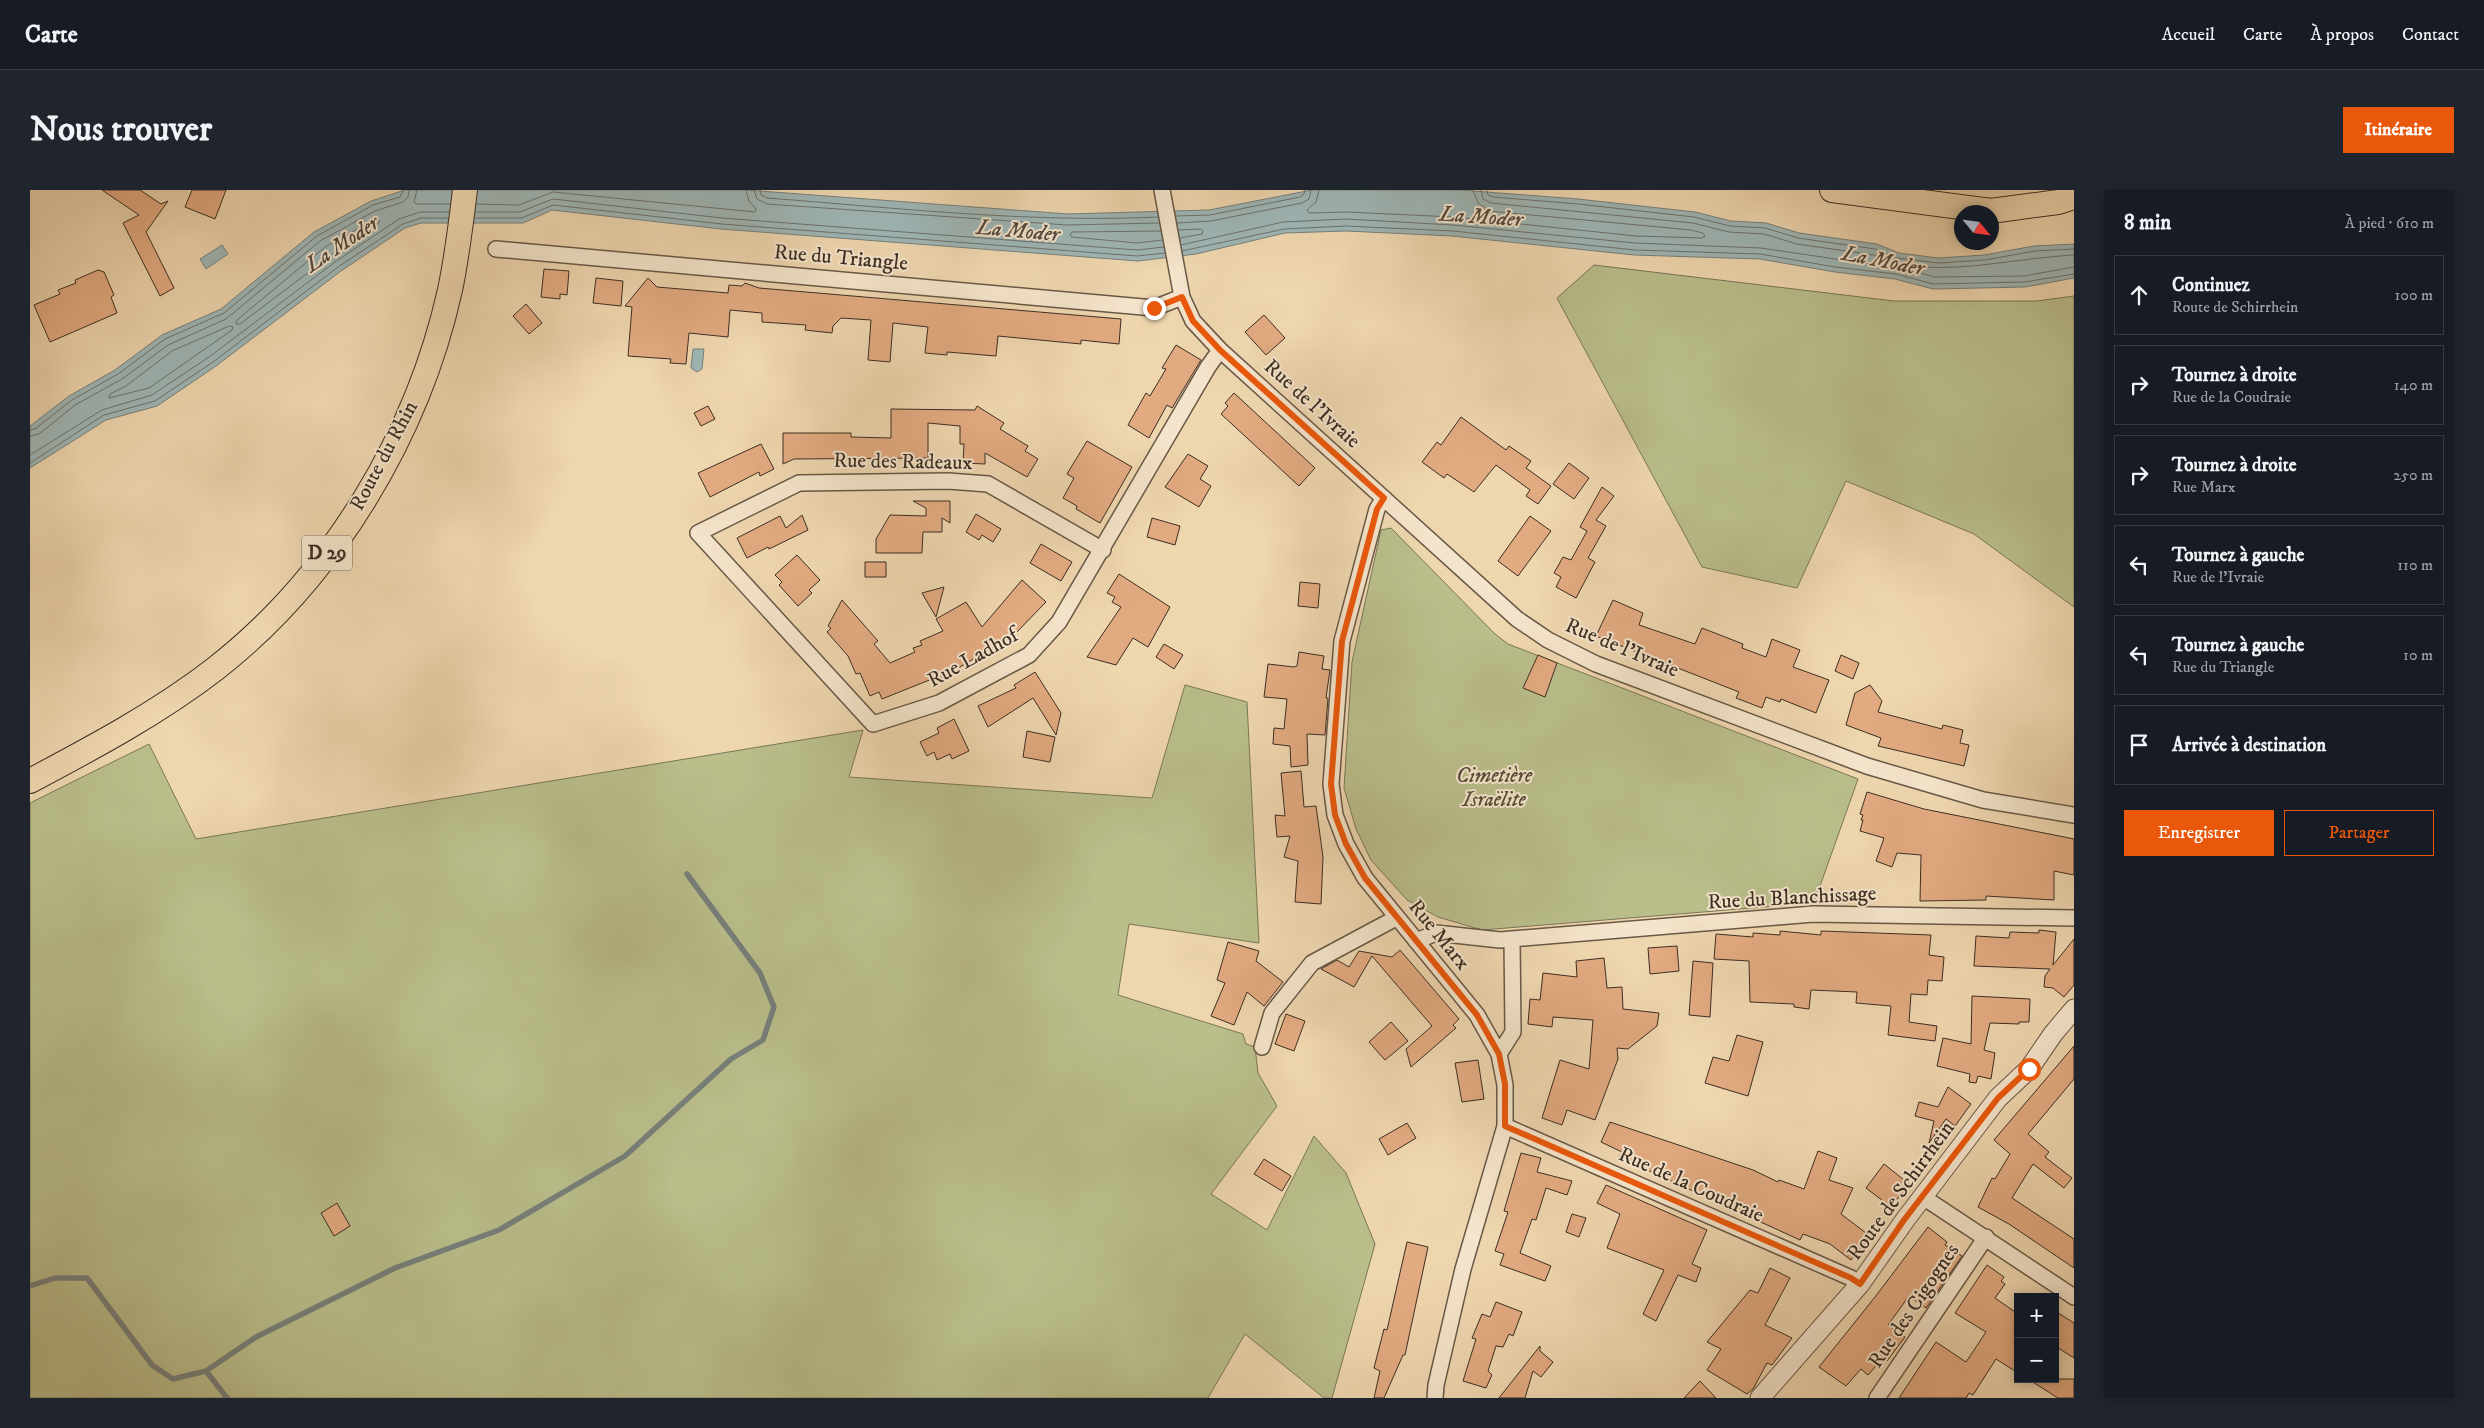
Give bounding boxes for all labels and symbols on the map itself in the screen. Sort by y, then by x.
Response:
water label: La Moder [1437,200,1526,234]
north arrow [1954,205,1999,250]
water label: La Moder [298,208,386,280]
water label: La Moder [973,214,1063,248]
street label: Rue du Triangle [773,239,909,277]
water label: La Moder [1838,239,1929,283]
route end [1143,297,1166,320]
street label: Rue de l'Ivraie [1258,354,1366,454]
street label: Route du Rhin [344,397,424,515]
street label: Rue des Radeaux [833,448,973,476]
road number: D 29 [302,536,352,570]
street label: Rue de l'Ivraie [1561,612,1683,684]
street label: Rue Ladhof [923,621,1026,694]
park label: Cimetière Israëlite [1456,763,1533,813]
street label: Rue du Blanchissage [1707,881,1877,915]
street label: Rue Marx [1403,894,1475,976]
route start [2018,1058,2041,1081]
street label: Route de Schirrhein [1842,1116,1960,1266]
street label: Rue de la Coudraie [1614,1141,1768,1229]
street label: Rue des Cigognes [1863,1239,1965,1373]

